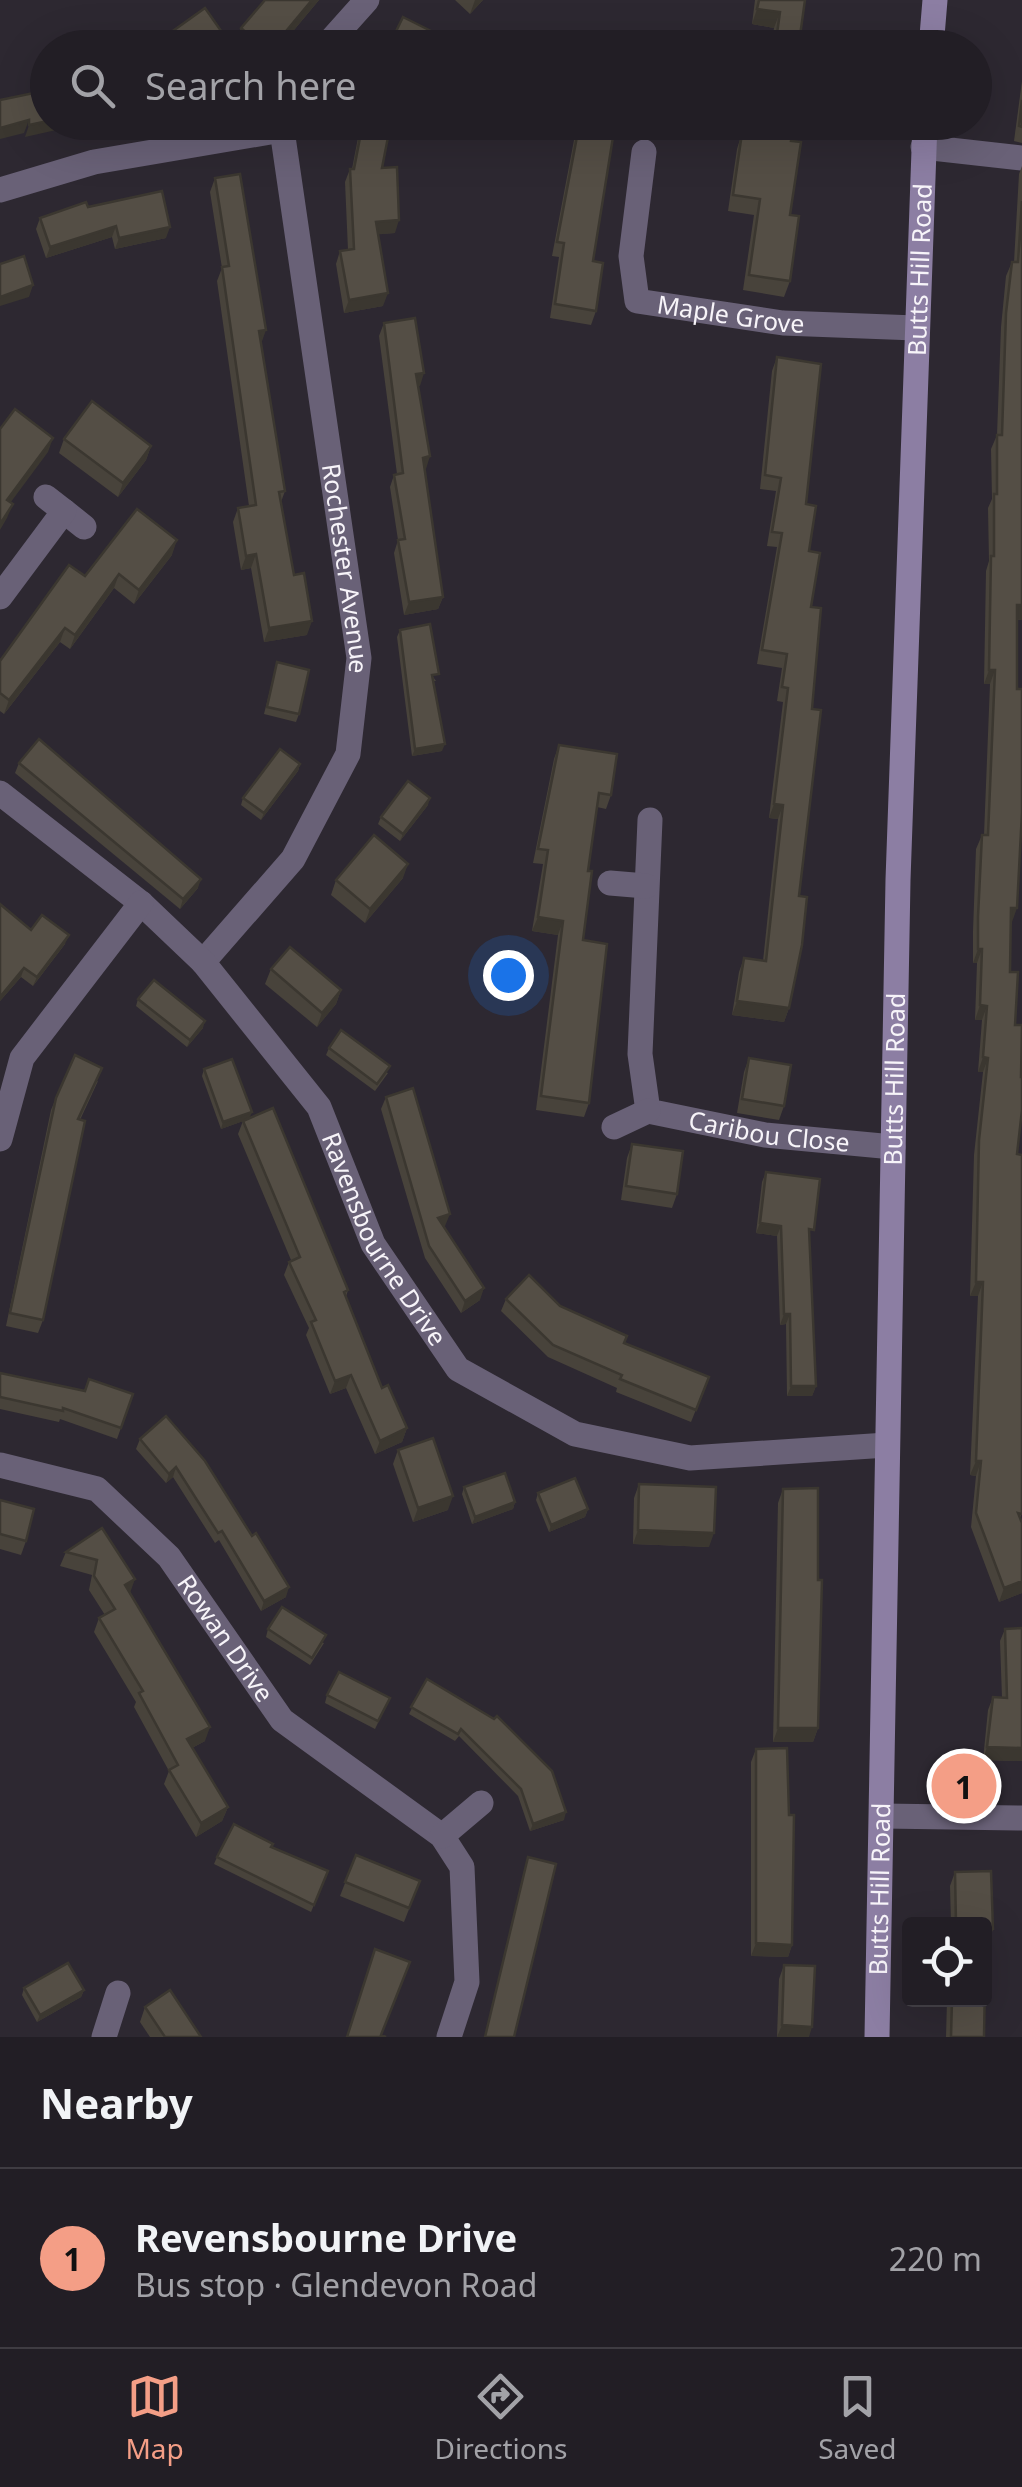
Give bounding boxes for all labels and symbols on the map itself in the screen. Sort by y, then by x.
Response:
street label: Butts Hill Road [899,183,939,356]
street label: Maple Grove [655,286,805,340]
street label: Rochester Avenue [315,461,377,676]
your location [483,950,534,1001]
street label: Butts Hill Road [875,992,912,1166]
street label: Caribou Close [686,1102,851,1159]
street label: Ravensbourne Drive [315,1127,455,1352]
street label: Rowan Drive [170,1567,282,1708]
pin: 1 [932,1748,996,1824]
street label: Butts Hill Road [860,1802,897,1976]

